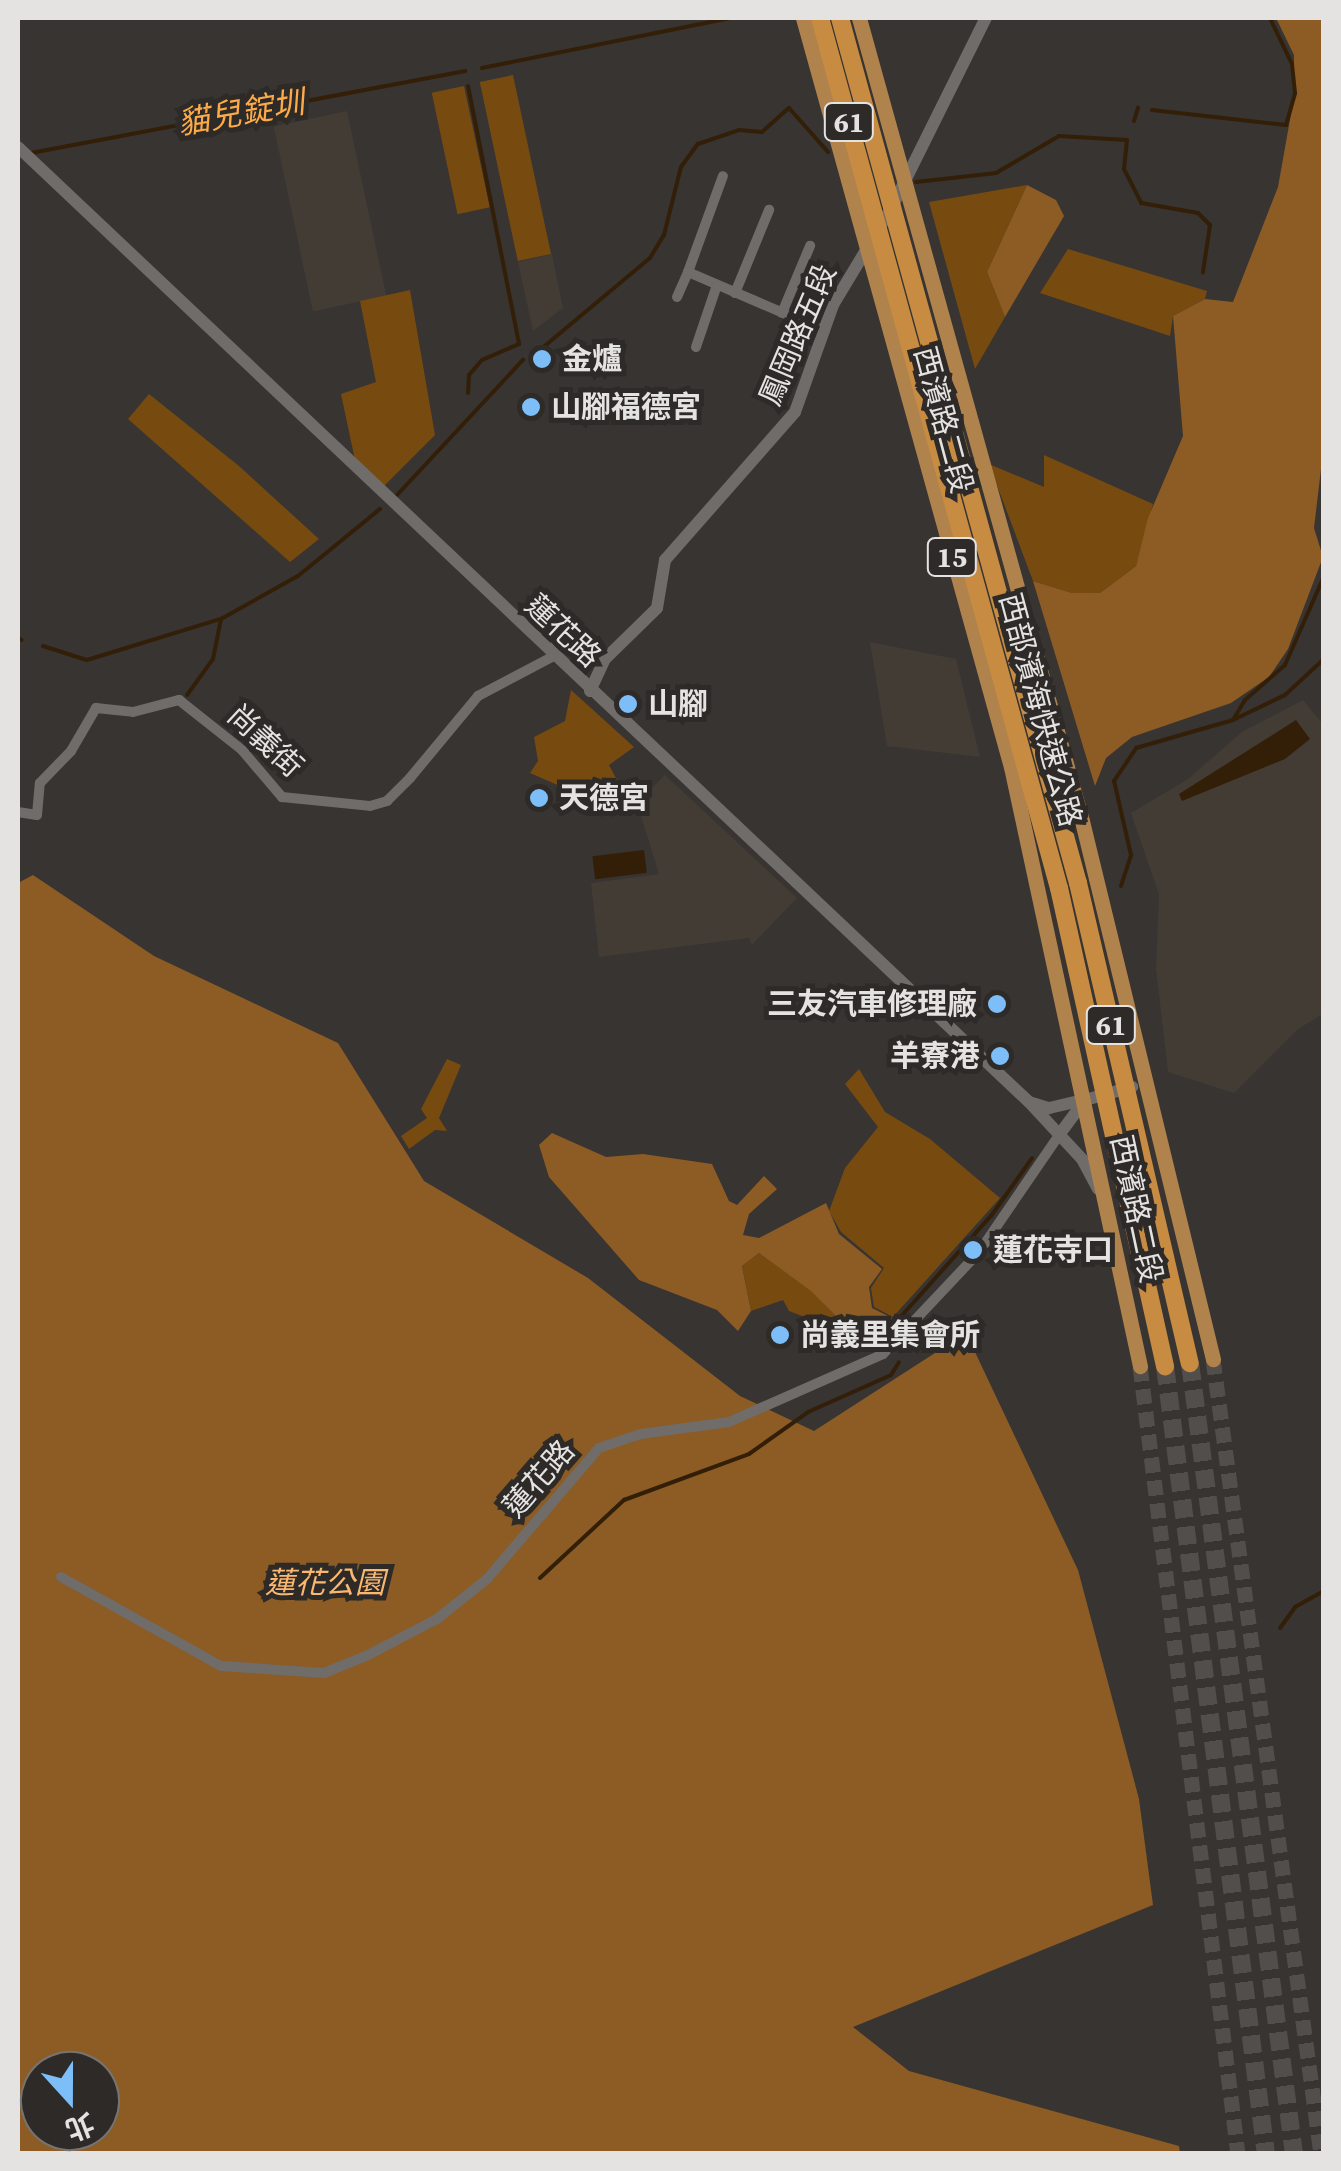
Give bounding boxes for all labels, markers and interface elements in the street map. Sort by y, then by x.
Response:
water label: 貓兒錠圳 [175,83,307,143]
road number: 61 [822,99,876,145]
street label: 鳳岡路五段 [752,259,844,411]
place label: 金爐 [562,341,622,377]
street label: 西濱路二段 [906,343,980,497]
marker: 金爐 [531,348,553,370]
place label: 山腳福德宮 [551,389,701,425]
marker: 山腳福德宮 [520,396,542,418]
road number: 15 [924,534,980,580]
street label: 蓮花路 [518,587,608,675]
street label: 西部濱海快速公路 [992,589,1088,831]
place label: 山腳 [648,686,708,722]
marker: 山腳 [617,693,639,715]
street label: 尚義街 [220,697,310,785]
place label: 天德宮 [559,780,649,816]
marker: 天德宮 [528,787,550,809]
place label: 三友汽車修理廠 [767,986,977,1022]
marker: 三友汽車修理廠 [986,993,1008,1015]
road number: 61 [1084,1002,1138,1048]
place label: 羊寮港 [890,1038,980,1074]
marker: 羊寮港 [989,1045,1011,1067]
street label: 西濱路二段 [1103,1132,1169,1286]
place label: 蓮花寺口 [993,1232,1113,1268]
marker: 蓮花寺口 [962,1239,984,1261]
place label: 尚義里集會所 [800,1317,980,1353]
marker: 尚義里集會所 [769,1324,791,1346]
street label: 蓮花路 [496,1433,582,1525]
park label: 蓮花公園 [265,1565,385,1601]
north arrow [20,2051,120,2151]
text: 北 [60,2104,100,2150]

